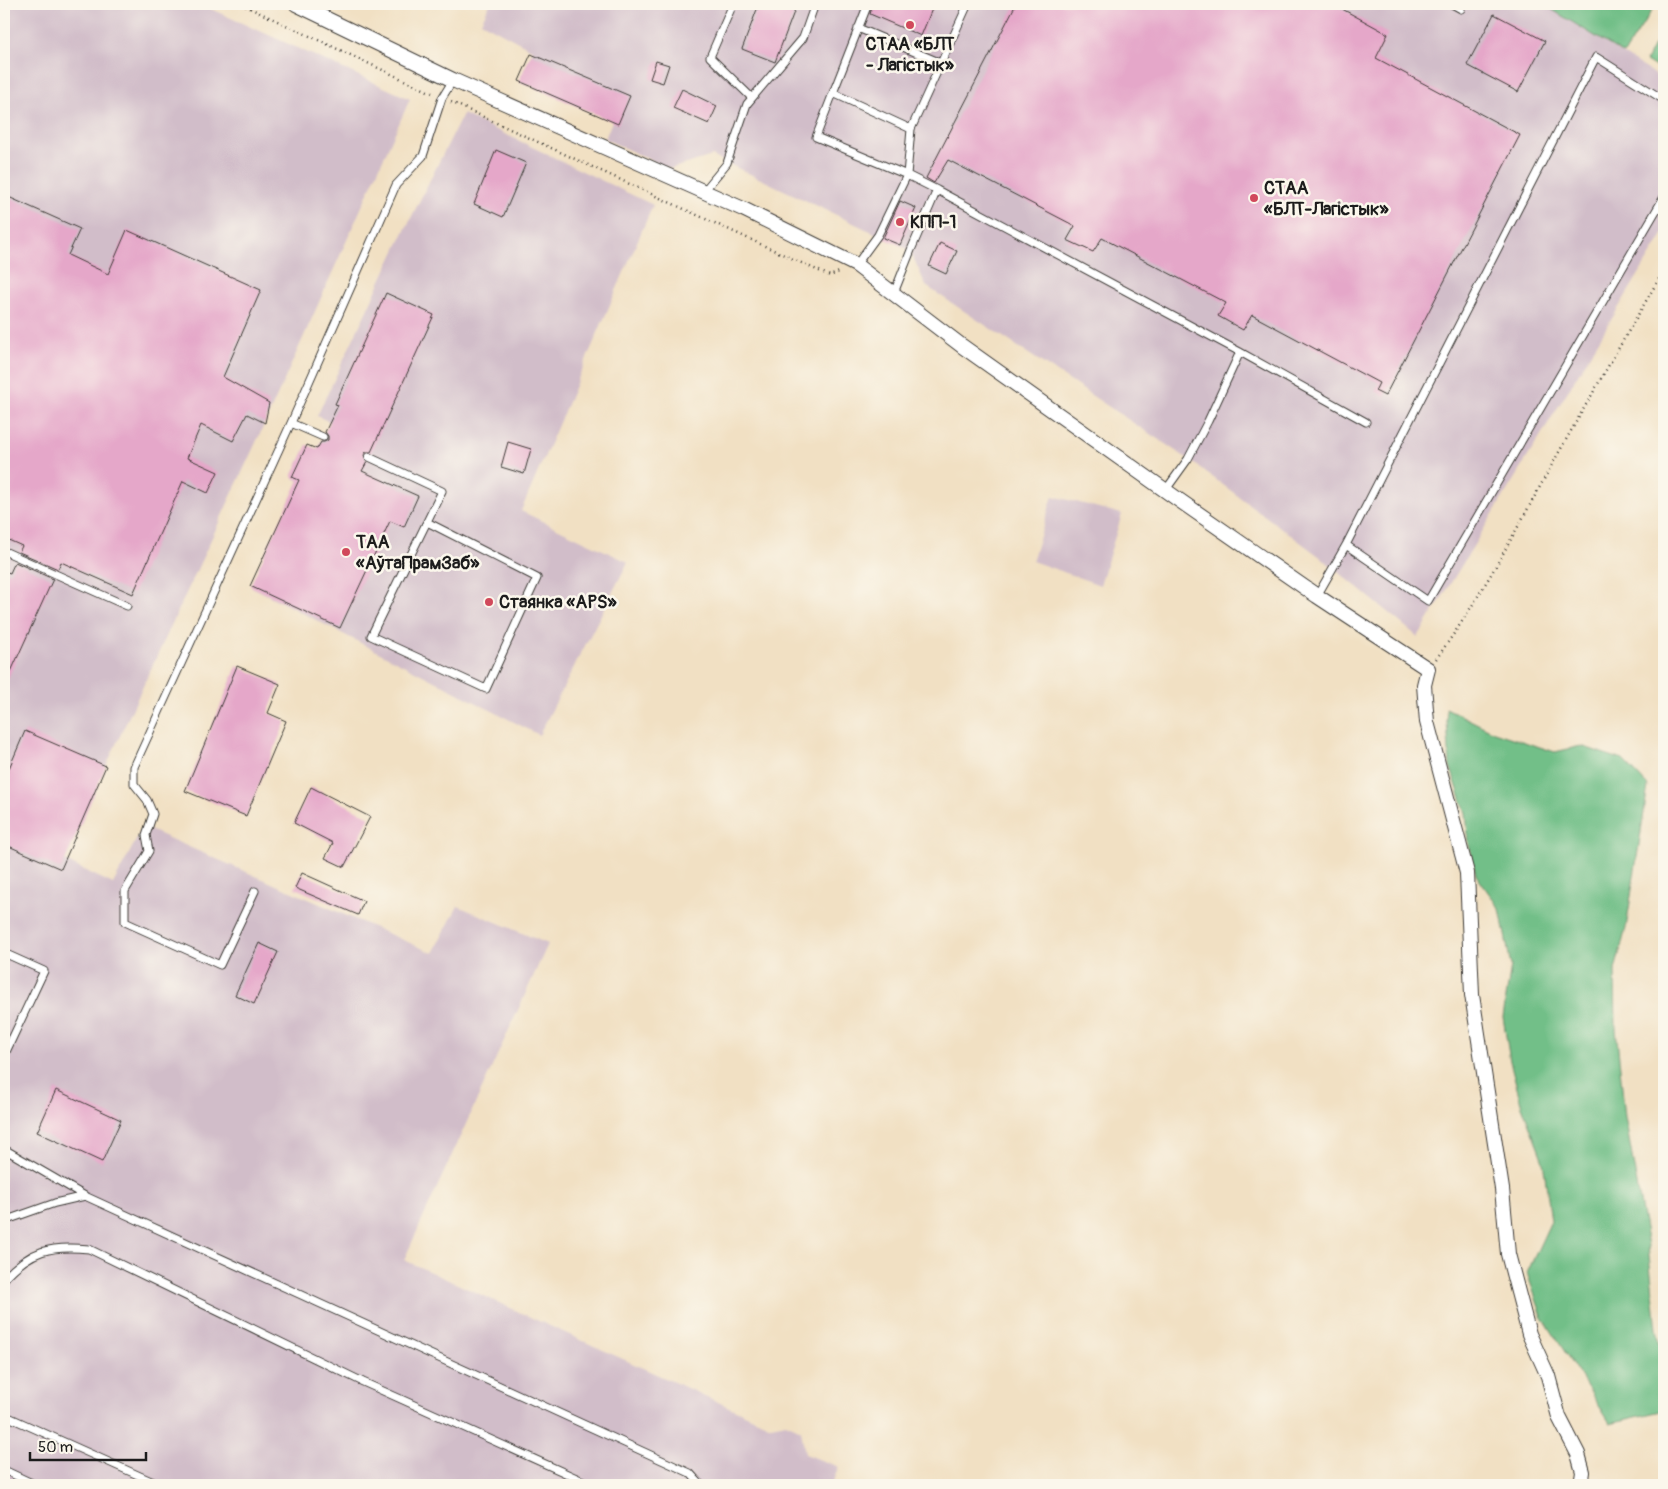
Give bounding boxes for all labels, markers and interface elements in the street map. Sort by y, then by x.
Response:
marker: СТАА «БЛТ - Лагістык» [904,19,916,31]
place label: СТАА «БЛТ - Лагістык» [866,33,955,77]
place label: СТАА «БЛТ-Лагістык» [1264,177,1389,221]
marker: СТАА «БЛТ-Лагістык» [1248,192,1260,204]
place label: КПП-1 [910,211,957,234]
marker: КПП-1 [894,216,906,228]
place label: ТАА «АўтаПрамЗаб» [355,531,480,575]
marker: ТАА «АўтаПрамЗаб» [340,546,352,558]
place label: Стаянка «APS» [499,591,618,614]
marker: Стаянка «APS» [483,596,495,608]
scale bar [30,1429,146,1461]
text: 50 m [38,1438,73,1457]

